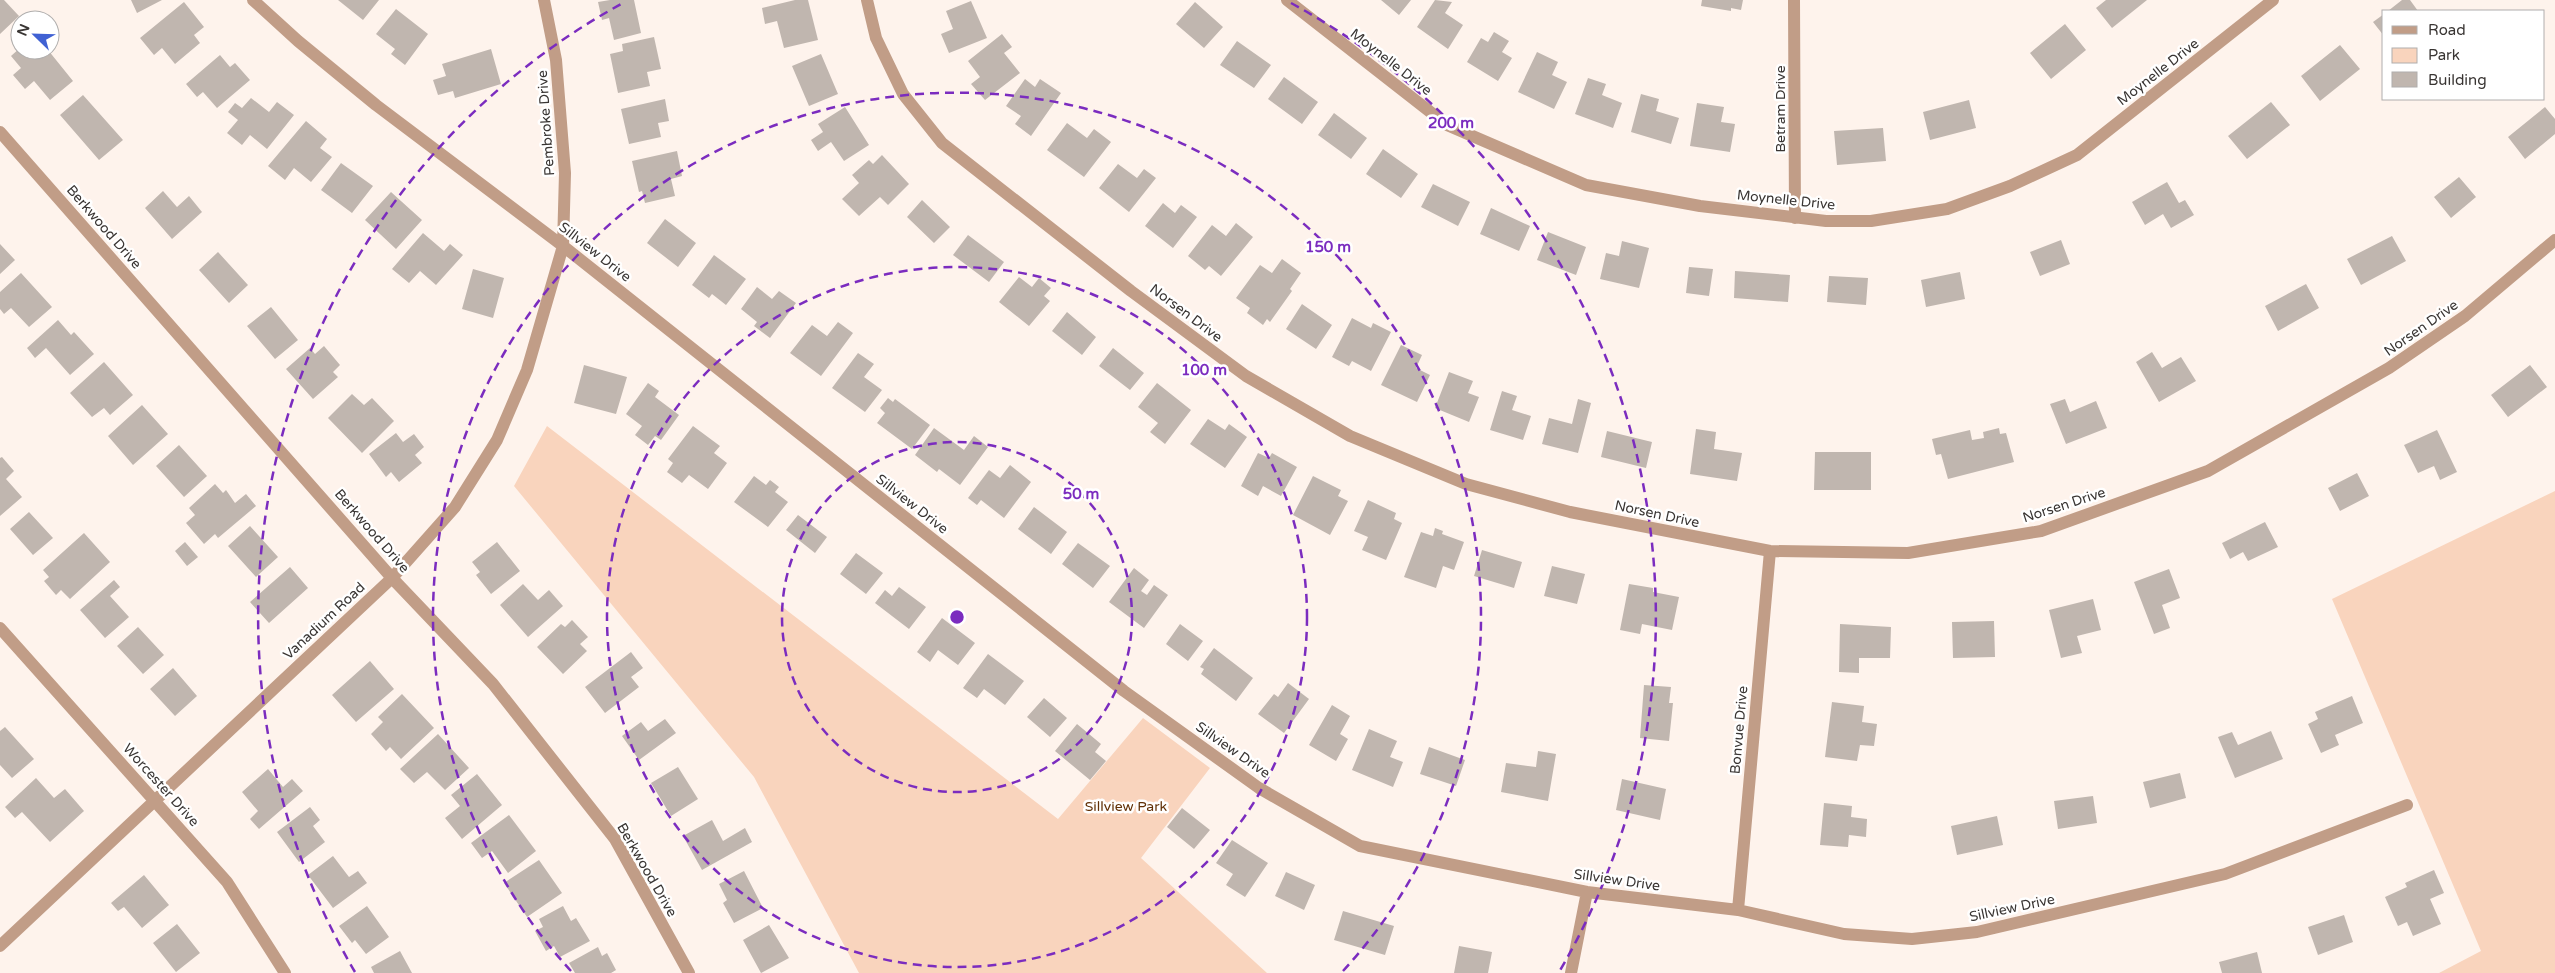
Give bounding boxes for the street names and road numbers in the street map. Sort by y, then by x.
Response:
street label: Moynelle Drive [1347,25,1435,99]
street label: Moynelle Drive [2114,35,2202,109]
street label: Betram Drive [1772,65,1789,153]
street label: Pembroke Drive [534,69,558,176]
street label: Berkwood Drive [63,182,145,272]
street label: Moynelle Drive [1736,186,1836,214]
street label: Sillview Drive [556,219,635,285]
street label: Norsen Drive [1146,280,1226,346]
street label: Norsen Drive [2381,296,2461,360]
street label: Sillview Drive [873,471,952,537]
street label: Norsen Drive [2020,484,2108,526]
street label: Berkwood Drive [331,486,413,576]
street label: Norsen Drive [1613,497,1701,531]
street label: Vanadium Road [280,579,368,663]
street label: Bonvue Drive [1727,685,1751,775]
street label: Sillview Drive [1193,718,1274,782]
street label: Worcester Drive [119,740,203,830]
street label: Berkwood Drive [613,820,681,920]
street label: Sillview Drive [1573,866,1661,894]
street label: Sillview Drive [1968,891,2056,925]

